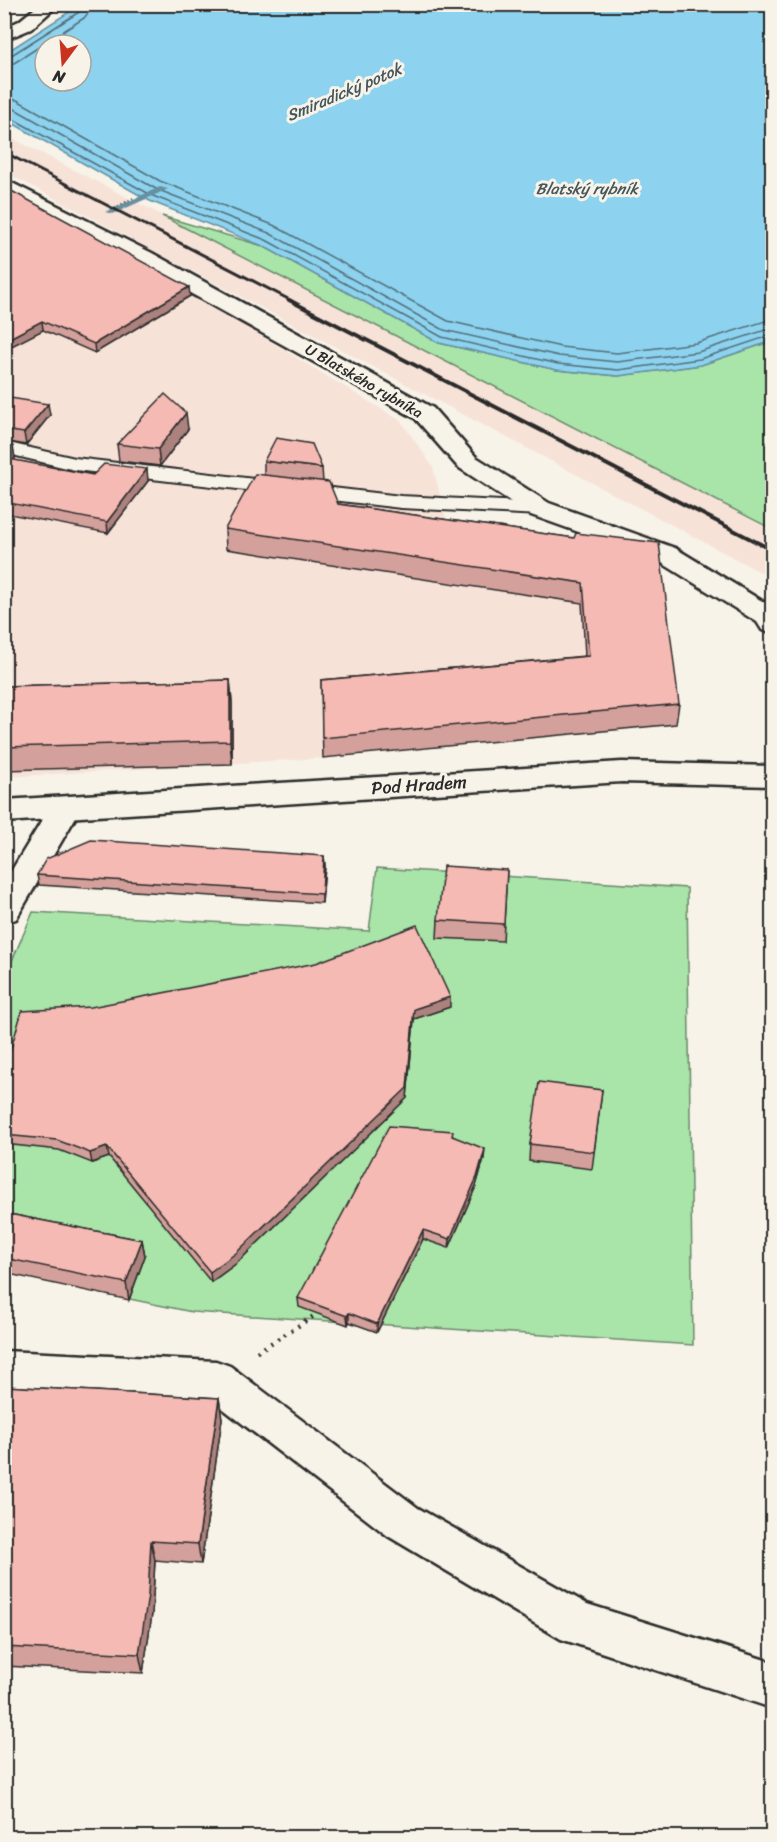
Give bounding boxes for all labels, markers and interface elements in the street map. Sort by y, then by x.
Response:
north arrow [33,33,93,93]
water label: Smiradický potok [282,54,409,129]
text: N [49,61,69,93]
water label: Blatský rybník [536,174,640,203]
street label: U Blatského rybníka [300,337,428,426]
street label: Pod Hradem [370,766,468,804]

